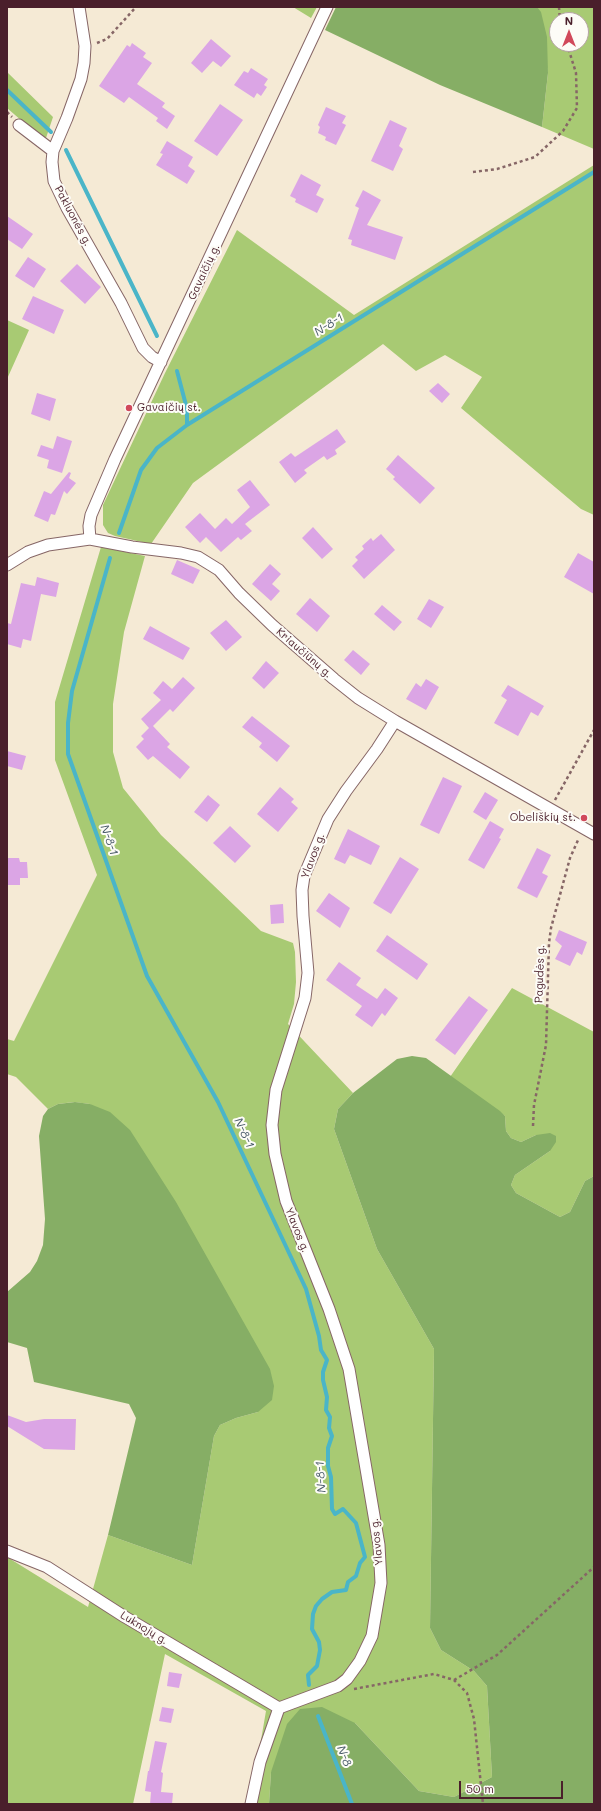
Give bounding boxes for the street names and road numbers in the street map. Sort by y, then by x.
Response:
street label: Pakluonės g. [52,184,94,248]
street label: Gavaičių g. [185,242,223,302]
street label: Kriaučiūnų g. [273,625,335,681]
street label: Ylavos g. [298,831,328,881]
street label: Pagudės g. [532,945,548,1003]
street label: Ylavos g. [282,1205,312,1255]
street label: Ylavos g. [368,1518,386,1566]
street label: Luknojų g. [118,1609,170,1647]

